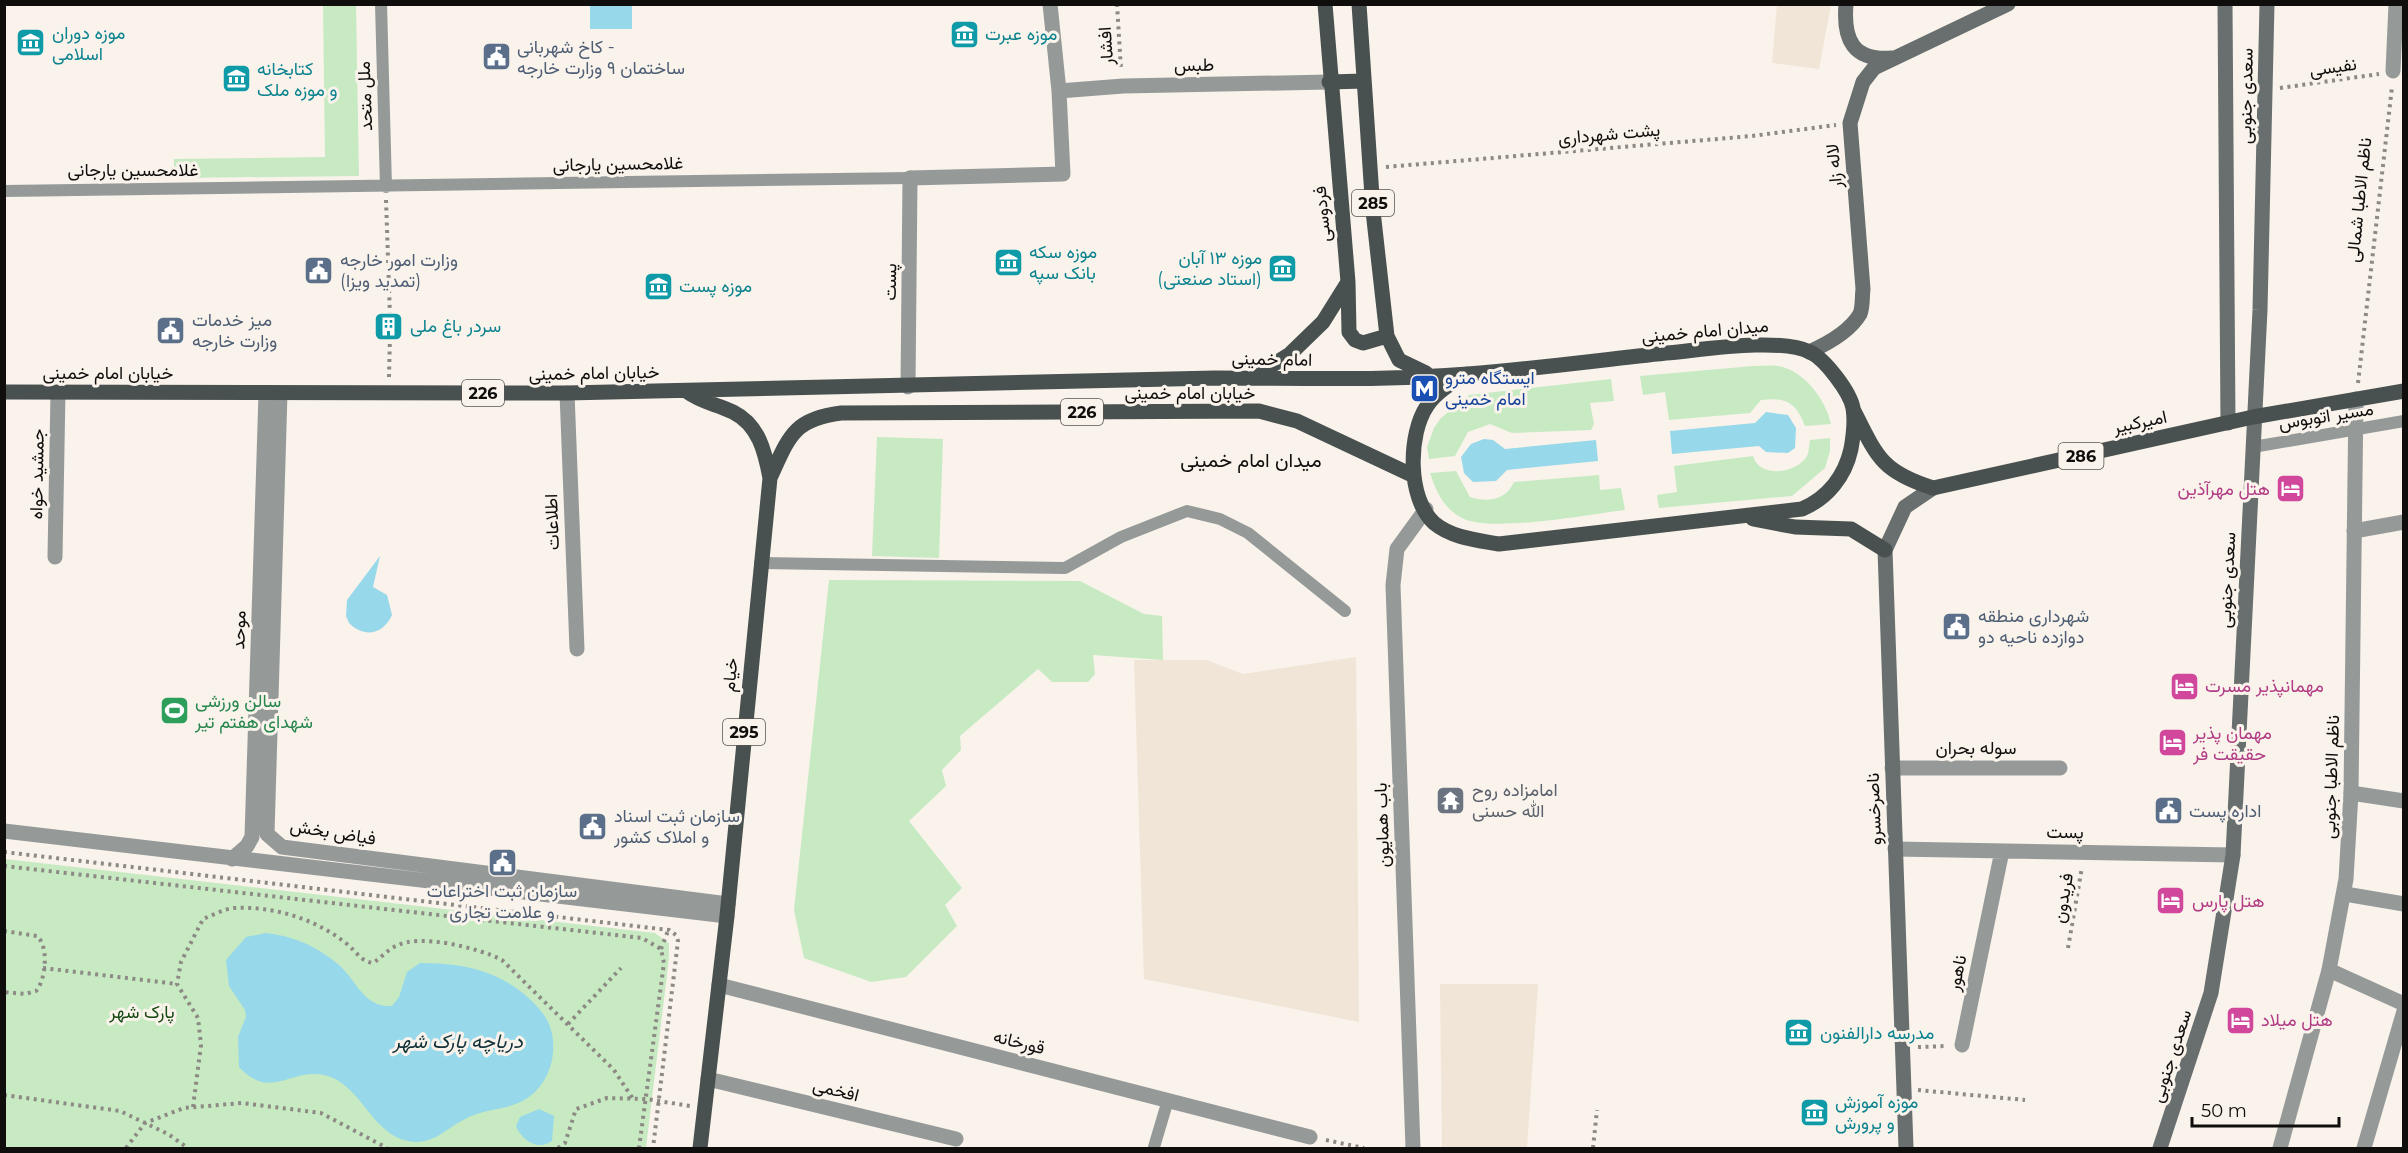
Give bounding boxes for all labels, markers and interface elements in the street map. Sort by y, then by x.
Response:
museum icon: موزه عبرت [948,18,980,50]
place label: موزه دوران اسلامی [52,22,125,65]
place label: موزه عبرت [985,23,1057,45]
street label: افشار [1094,26,1118,67]
museum icon: موزه دوران اسلامی [15,27,47,59]
place label: کاخ شهربانی - ساختمان ۹ وزارت خارجه [517,36,685,79]
public building icon: کاخ شهربانی - ساختمان ۹ وزارت خارجه [480,41,512,73]
street label: سعدی جنوبی [2234,48,2258,144]
street label: نفیسی [2308,53,2358,81]
street label: طبس [1174,54,1214,76]
place label: کتابخانه و موزه ملک [257,58,337,101]
street label: ملل متحد [353,61,377,131]
museum icon: کتابخانه و موزه ملک [220,63,252,95]
street label: پشت شهرداری [1557,119,1661,150]
street label: ناظم الاطبا شمالی [2341,136,2377,264]
street label: لاله زار [1821,143,1847,190]
street label: غلامحسین یارجانی [552,152,684,176]
street label: غلامحسین یارجانی [68,159,198,181]
street label: فردوسی [1309,185,1335,243]
road number: 285 [1352,190,1394,216]
place label: موزه سکه بانک سپه [1029,241,1097,285]
museum icon: موزه سکه بانک سپه [992,246,1024,278]
place label: موزه ۱۳ آبان (استاد صنعتی) [1157,247,1262,290]
place label: وزارت امور خارجه (تمدید ویزا) [340,249,458,292]
museum icon: موزه ۱۳ آبان (استاد صنعتی) [1267,252,1299,284]
public building icon: وزارت امور خارجه (تمدید ویزا) [303,254,335,286]
street label: پست [879,263,902,301]
museum icon: موزه پست [642,270,674,302]
place label: موزه پست [679,275,752,298]
place label: میز خدمات وزارت خارجه [192,309,277,352]
building icon: سردر باغ ملی [373,310,405,342]
public building icon: میز خدمات وزارت خارجه [155,314,187,346]
street label: میدان امام خمینی [1641,314,1769,349]
place label: سردر باغ ملی [410,315,501,338]
street label: امام خمینی [1232,347,1312,372]
street label: خیابان امام خمینی [528,361,660,386]
street label: خیابان امام خمینی [43,362,173,385]
place label: ایستگاه مترو امام خمینی [1445,367,1535,411]
metro station icon: ایستگاه مترو امام خمینی [1408,372,1440,404]
road number: 226 [462,380,504,406]
street label: خیابان امام خمینی [1125,382,1255,405]
street label: مسیر اتوبوس [2277,398,2375,434]
road number: 226 [1061,399,1103,425]
street label: امیرکبیر [2110,406,2169,439]
street label: جمشید خواه [25,428,49,520]
road number: 286 [2058,443,2104,469]
district label: میدان امام خمینی [1180,448,1322,473]
hotel icon: هتل مهرآذین [2275,473,2307,505]
place label: هتل مهرآذین [2178,478,2270,500]
street label: اطلاعات [540,493,564,551]
street label: سعدی جنوبی [2213,531,2241,629]
place label: شهرداری منطقه دوازده ناحیه دو [1978,605,2089,648]
street label: موحد [227,610,251,650]
public building icon: شهرداری منطقه دوازده ناحیه دو [1941,610,1973,642]
street label: خیام [718,657,743,693]
hotel icon: مهمانپذیر مسرت [2168,670,2200,702]
place label: مهمانپذیر مسرت [2205,675,2324,698]
place label: سالن ورزشی شهدای هفتم تیر [194,690,313,734]
sports icon: سالن ورزشی شهدای هفتم تیر [158,695,190,727]
street label: ناظم الاطبا جنوبی [2318,715,2345,840]
road number: 295 [723,719,765,745]
place label: مهمان پذیر حقیقت فر [2192,722,2272,765]
hotel icon: مهمان پذیر حقیقت فر [2156,727,2188,759]
street label: سوله بحران [1935,737,2017,759]
street label: ناصرخسرو [1862,772,1886,846]
place label: امامزاده روح الله حسنی [1472,779,1558,822]
street label: باب همایون [1370,782,1394,868]
temple icon: امامزاده روح الله حسنی [1435,784,1467,816]
public building icon: اداره پست [2152,795,2184,827]
place label: اداره پست [2189,800,2261,823]
place label: سازمان ثبت اسناد و املاک کشور [613,805,740,848]
public building icon: سازمان ثبت اسناد و املاک کشور [577,810,609,842]
street label: فیاض بخش [289,814,377,850]
street label: پست [2046,821,2084,844]
public building icon: سازمان ثبت اختراعات و علامت تجاری [486,846,518,878]
street label: فریدون [2048,871,2078,925]
place label: سازمان ثبت اختراعات و علامت تجاری [427,880,577,923]
hotel icon: هتل پارس [2155,885,2187,917]
place label: هتل پارس [2192,890,2265,913]
street label: ناهور [1942,953,1972,994]
park label: پارک شهر [108,1001,175,1024]
hotel icon: هتل میلاد [2224,1004,2256,1036]
street label: سعدی جنوبی [2146,1007,2196,1105]
place label: هتل میلاد [2261,1009,2333,1031]
museum icon: مدرسه دارالفنون [1783,1017,1815,1049]
place label: مدرسه دارالفنون [1820,1022,1934,1044]
street label: قورخانه [991,1025,1047,1059]
water label: دریاچه پارک شهر [391,1029,523,1055]
street label: افخمی [811,1074,861,1106]
scale bar [2192,1090,2339,1128]
place label: موزه آموزش و پرورش [1835,1091,1918,1135]
museum icon: موزه آموزش و پرورش [1798,1096,1830,1128]
text: 50 m [2201,1100,2247,1122]

